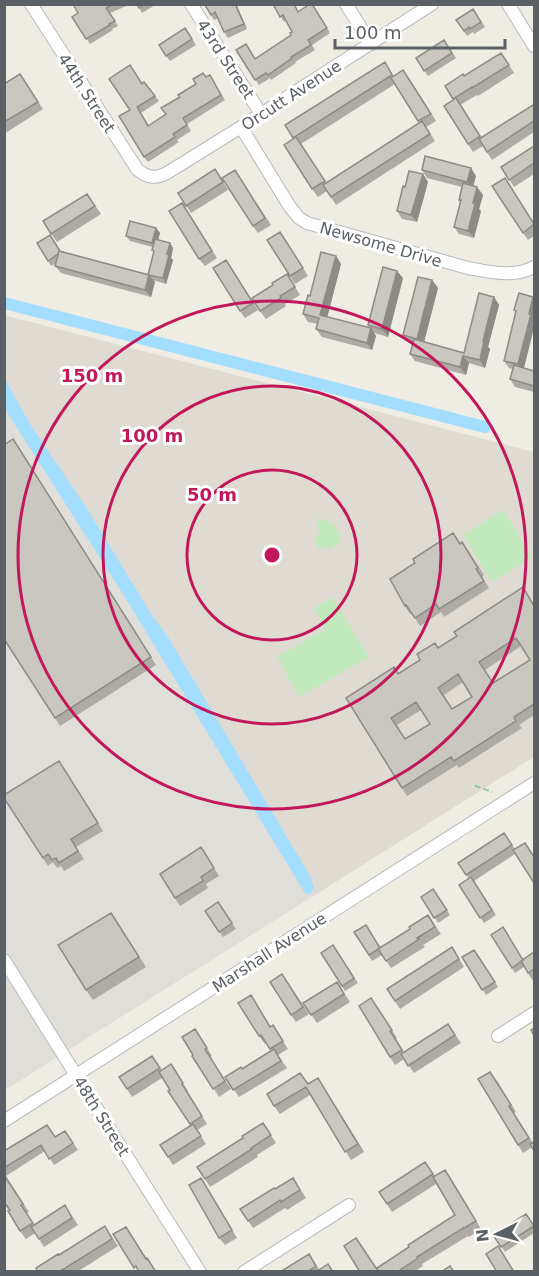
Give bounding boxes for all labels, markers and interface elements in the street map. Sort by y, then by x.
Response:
scale bar [335,12,504,50]
street label: 43rd Street [193,16,258,102]
text: 100 m [344,22,402,43]
street label: 44th Street [54,50,119,136]
street label: Orcutt Avenue [238,56,345,135]
street label: Newsome Drive [318,218,444,271]
text: 150 m [61,365,123,386]
text: 100 m [121,425,183,446]
text: 50 m [187,484,237,505]
centre of rings [262,545,282,565]
street label: Marshall Avenue [209,909,330,996]
street label: 48th Street [70,1073,134,1160]
north arrow [467,1204,527,1264]
text: N [472,1228,493,1243]

